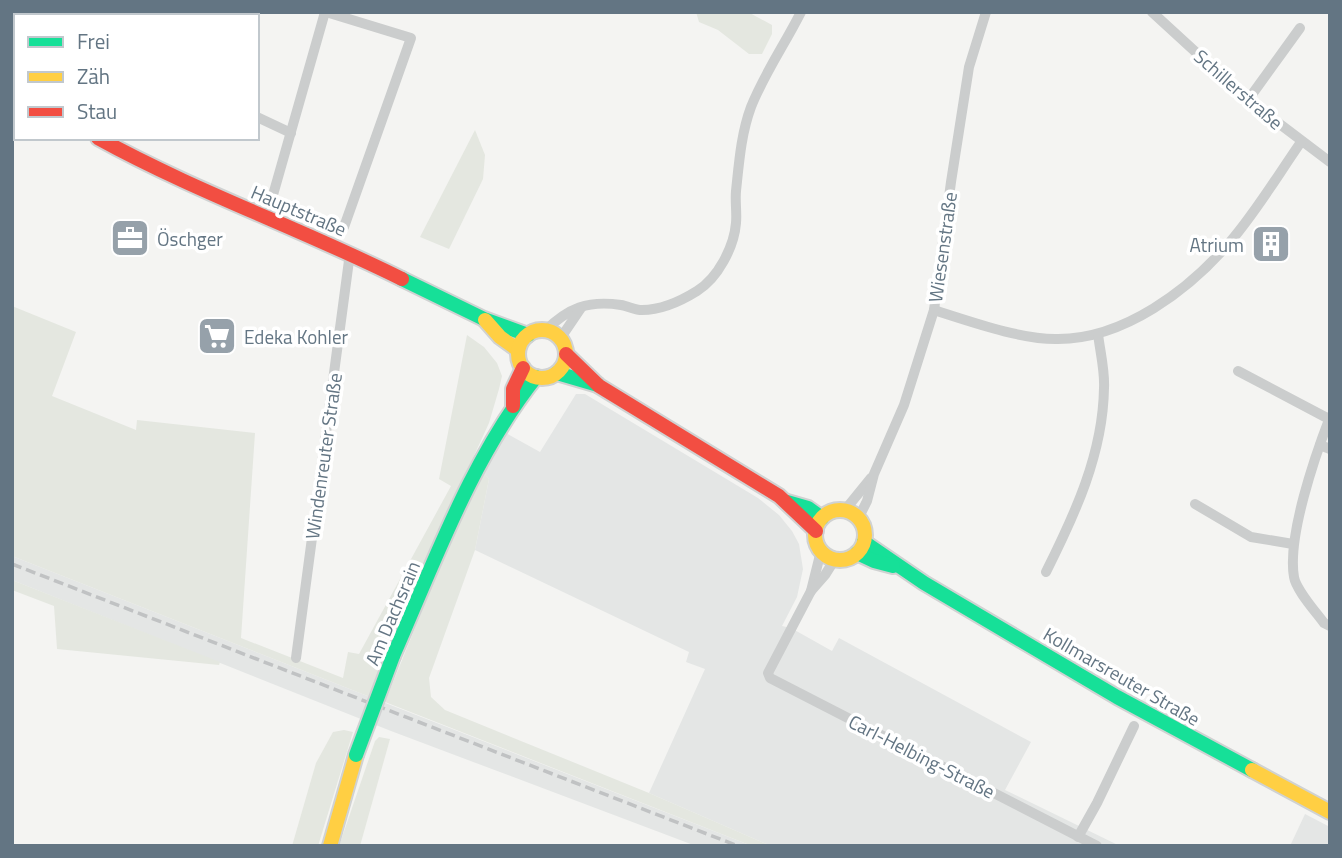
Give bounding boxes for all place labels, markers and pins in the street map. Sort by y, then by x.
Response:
office icon: Öschger [109,217,151,259]
building icon: Atrium [1250,223,1292,265]
place label: Öschger [157,224,223,253]
place label: Atrium [1190,230,1244,259]
supermarket icon: Edeka Kohler [196,315,238,357]
place label: Edeka Kohler [244,322,348,351]

